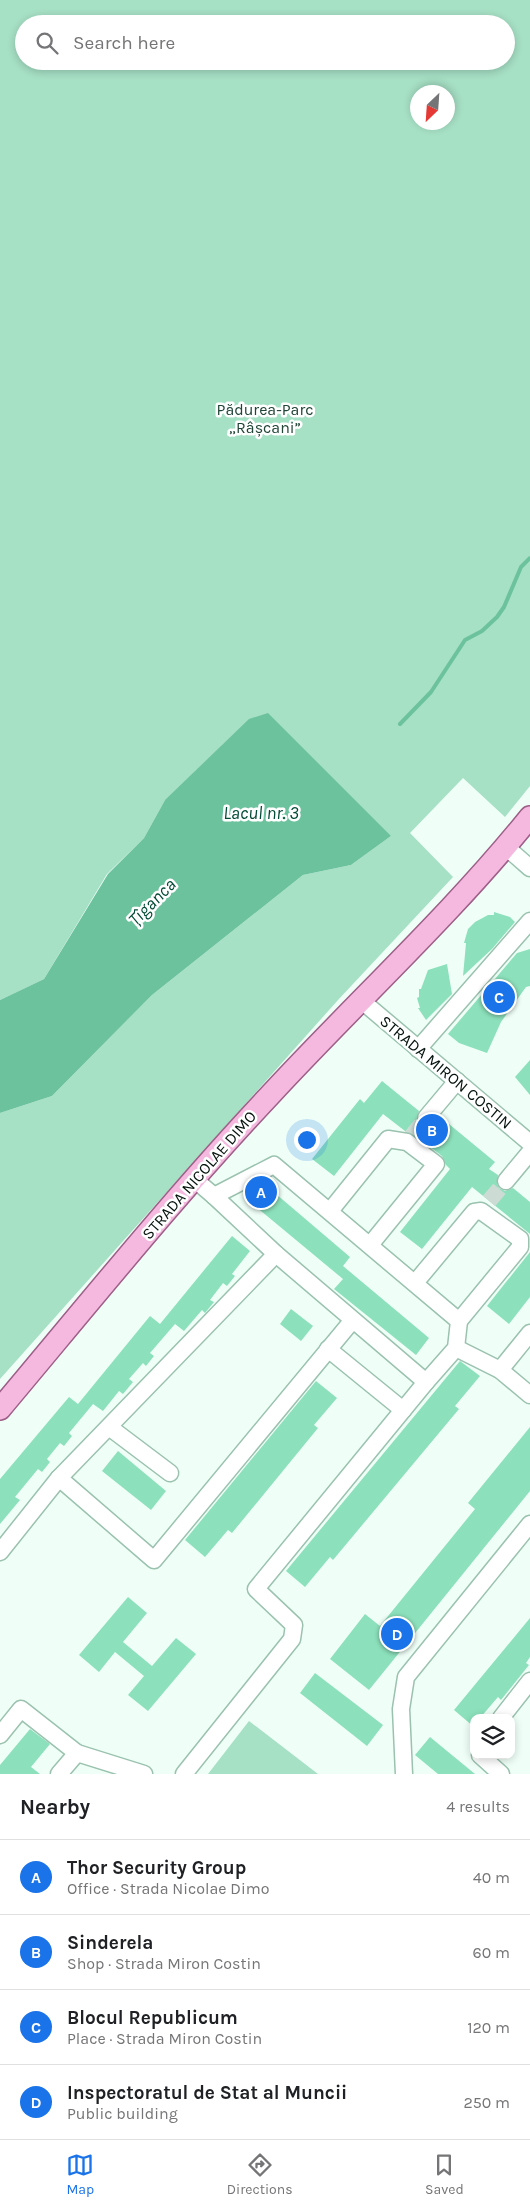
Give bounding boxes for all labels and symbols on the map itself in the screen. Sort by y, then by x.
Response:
north arrow [410,85,455,130]
park label: Pădurea-Parc „Râșcani” [217,400,313,437]
water label: Lacul nr. 3 [223,802,299,824]
water label: Țîganca [124,874,180,930]
pin: C [483,978,515,1016]
street label: STRADA MIRON COSTIN [376,1011,516,1133]
street label: STRADA NICOLAE DIMO [138,1107,260,1243]
pin: B [416,1111,448,1149]
your location [294,1127,320,1153]
pin: A [245,1173,277,1211]
pin: D [381,1615,413,1653]

